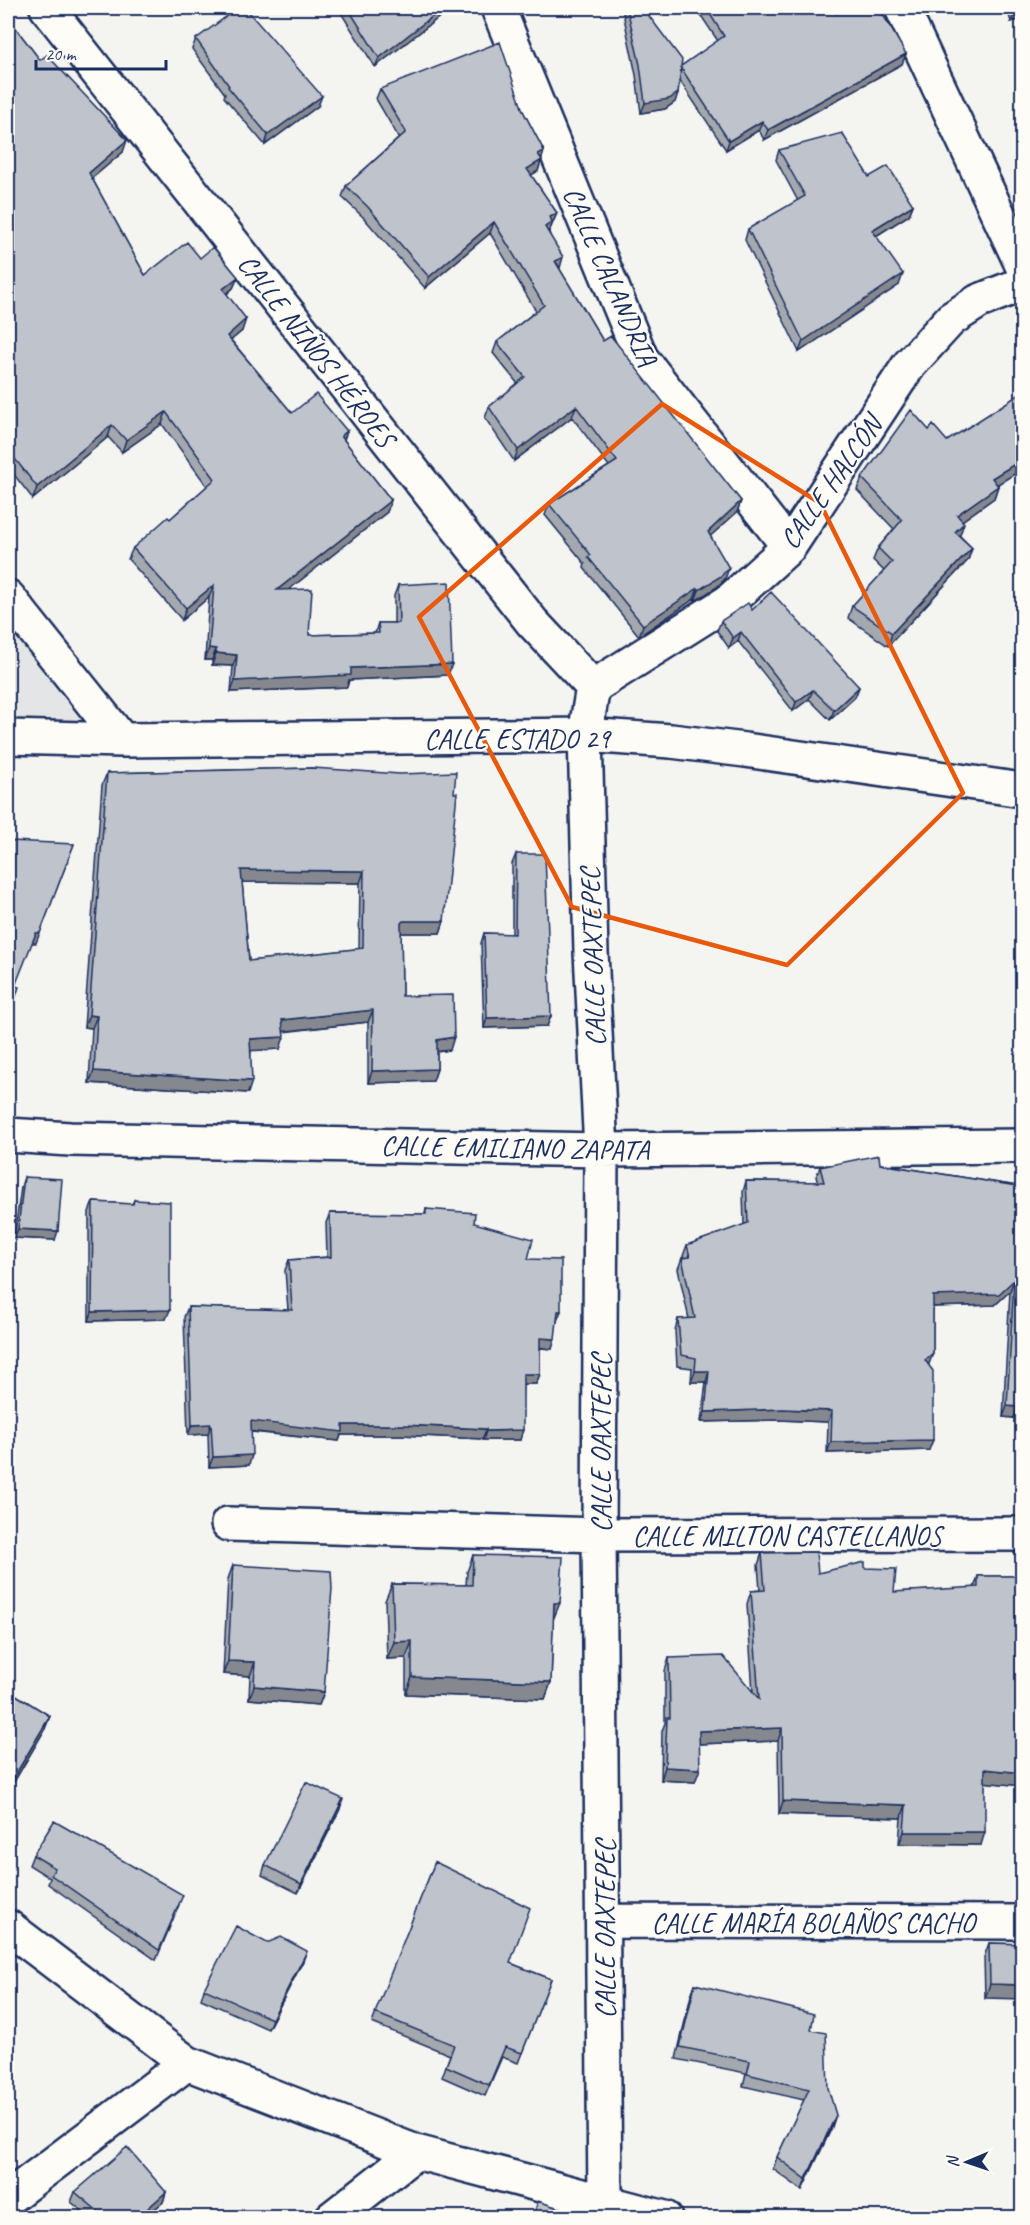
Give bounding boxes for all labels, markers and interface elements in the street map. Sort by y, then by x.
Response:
scale bar [36,33,166,71]
text: 20 m [45,43,78,65]
street label: CALLE CALANDRIA [555,181,666,372]
street label: CALLE NIÑOS HÉROES [230,247,405,456]
street label: CALLE HALCÓN [772,406,891,555]
street label: CALLE ESTADO 29 [424,721,612,756]
street label: CALLE OAXTEPEC [572,864,613,1047]
street label: CALLE EMILIANO ZAPATA [381,1128,651,1167]
street label: CALLE OAXTEPEC [583,1351,618,1532]
street label: CALLE MILTON CASTELLANOS [632,1518,945,1553]
street label: CALLE OAXTEPEC [587,1837,622,2018]
street label: CALLE MARÍA BOLAÑOS CACHO [651,1905,978,1940]
north arrow [937,2132,997,2192]
text: N [943,2154,963,2168]

